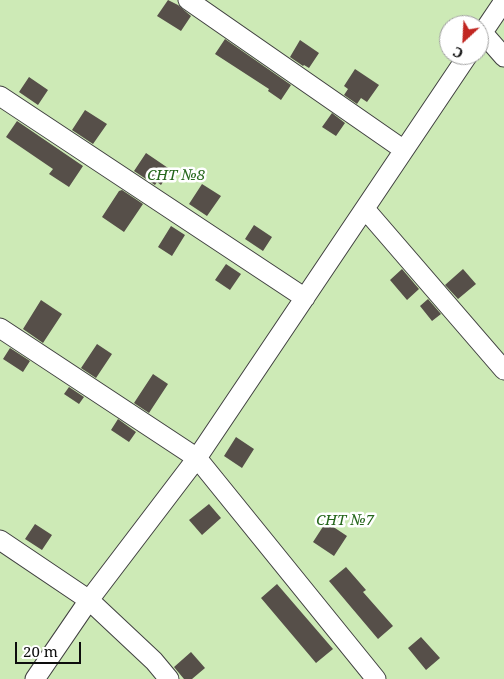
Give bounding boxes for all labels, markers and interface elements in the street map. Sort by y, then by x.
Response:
north arrow [439,15,489,65]
text: С [450,43,466,64]
park label: СНТ №8 [147,167,205,185]
park label: СНТ №7 [316,512,374,530]
scale bar [18,632,84,664]
text: 20 m [23,641,58,661]

